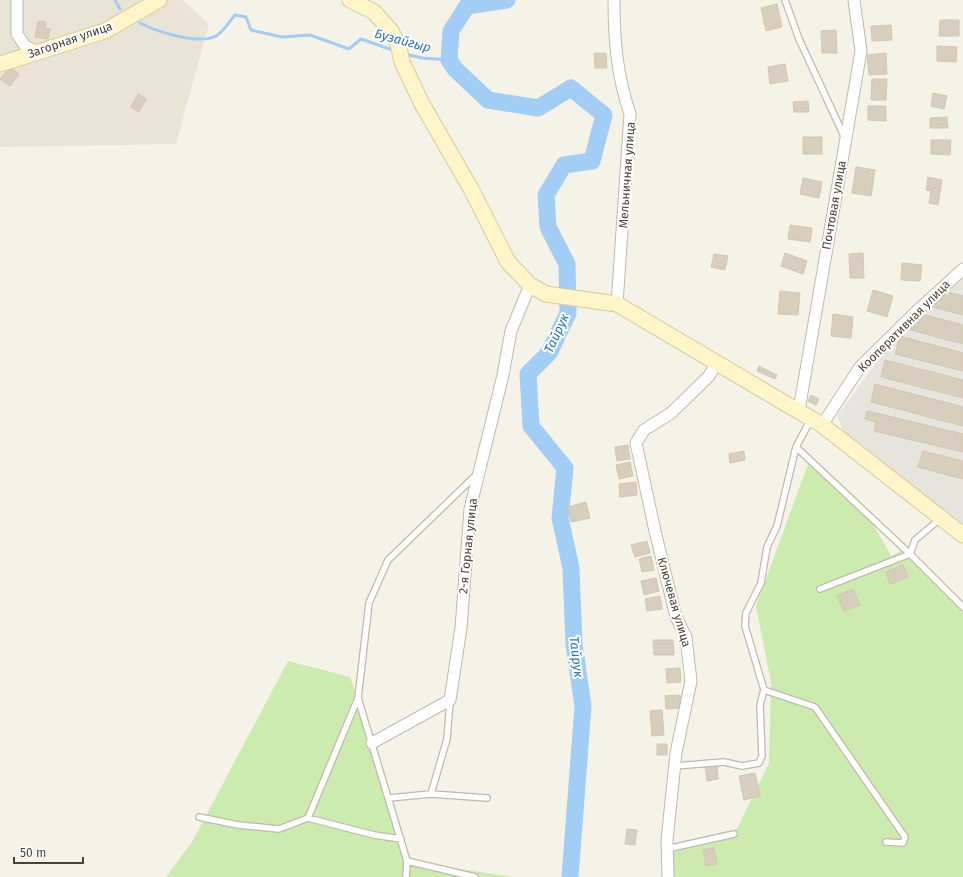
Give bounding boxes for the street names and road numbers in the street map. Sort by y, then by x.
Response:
street label: Загорная улица [26,19,114,61]
street label: Мельничная улица [616,121,638,229]
street label: Почтовая улица [819,159,849,251]
street label: Кооперативная улица [855,277,953,375]
street label: 2-я Горная улица [456,497,480,595]
street label: Ключевая улица [654,555,694,649]

